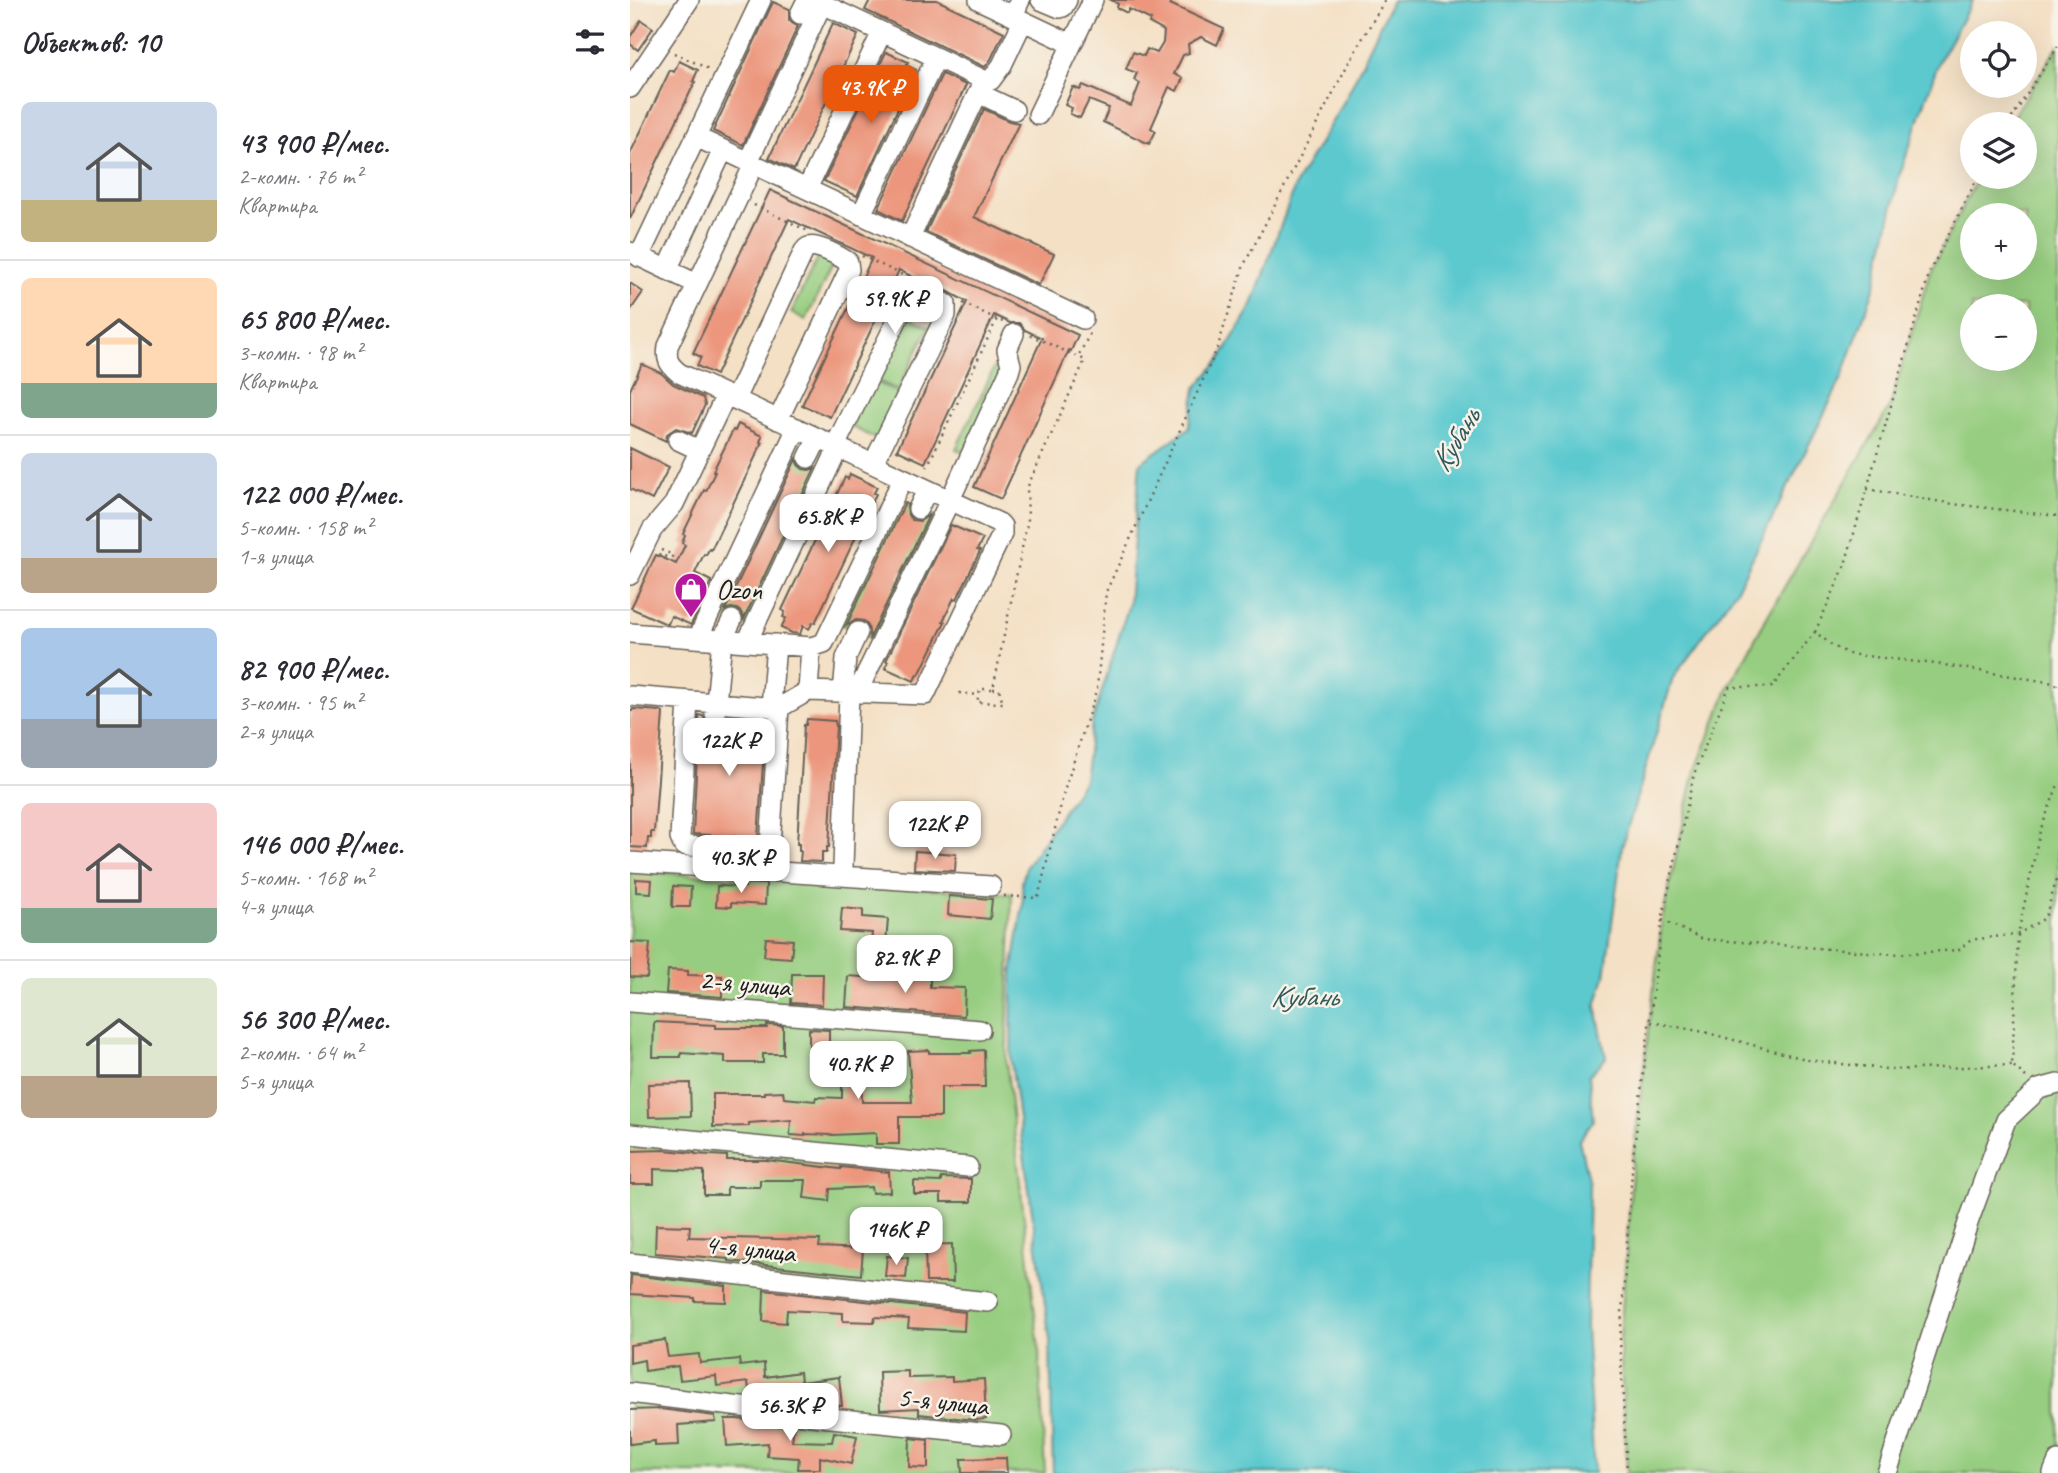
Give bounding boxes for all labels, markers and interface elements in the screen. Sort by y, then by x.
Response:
map controls [1960,21,2037,371]
button: locate [1960,21,2037,98]
text: Объектов: 10 [21,23,160,61]
icon: filters [571,23,609,61]
pin: 43.9K ₽ [806,66,936,125]
text: 43.9K ₽ [839,73,903,102]
button: layers [1960,112,2037,189]
text: 43 900 ₽/мес. [238,124,389,162]
icon: home [77,130,161,214]
text: 2-комн. · 76 m² [238,162,362,191]
text: Квартира [238,191,316,220]
button: + [1960,203,2037,280]
pin: 59.9K ₽ [830,276,960,336]
text: 59.9K ₽ [863,284,927,313]
button: − [1960,294,2037,371]
text: 65 800 ₽/мес. [238,300,389,338]
icon: home [77,306,161,390]
text: 3-комн. · 98 m² [238,338,362,367]
text: Квартира [238,367,316,396]
water label: Кубань [1422,398,1490,478]
text: 122 000 ₽/мес. [238,475,403,513]
icon: home [77,481,161,565]
pin: 65.8K ₽ [763,494,893,554]
text: 65.8K ₽ [796,502,860,531]
text: 5-комн. · 158 m² [238,513,372,542]
text: 1-я улица [238,542,313,571]
shop icon: Ozon [672,570,710,619]
place label: Ozon [716,572,762,607]
text: 82 900 ₽/мес. [238,650,389,688]
icon: home [77,656,161,740]
text: 3-комн. · 95 m² [238,688,362,717]
text: 2-я улица [238,717,313,746]
pin: 122K ₽ [672,718,786,778]
text: 122K ₽ [699,726,759,755]
pin: 122K ₽ [878,802,992,861]
text: 122K ₽ [905,809,965,838]
text: 146 000 ₽/мес. [238,825,403,863]
icon: home [77,831,161,915]
pin: 40.3K ₽ [676,836,806,895]
text: 40.3K ₽ [709,843,773,872]
text: 5-комн. · 168 m² [238,863,372,892]
text: 4-я улица [238,892,313,921]
pin: 82.9K ₽ [840,936,970,995]
text: 82.9K ₽ [873,943,937,972]
street label: 2-я улица [698,962,794,1005]
water label: Кубань [1271,977,1341,1015]
text: 56 300 ₽/мес. [238,1000,389,1038]
icon: home [77,1006,161,1090]
text: 2-комн. · 64 m² [238,1038,362,1067]
pin: 40.7K ₽ [793,1042,923,1101]
text: 40.7K ₽ [826,1049,890,1078]
text: 5-я улица [238,1067,313,1096]
pin: 146K ₽ [839,1208,953,1267]
text: 146K ₽ [866,1215,926,1244]
street label: 4-я улица [703,1226,799,1270]
street label: 5-я улица [896,1379,992,1423]
pin: 56.3K ₽ [725,1384,855,1443]
text: 56.3K ₽ [758,1391,822,1420]

